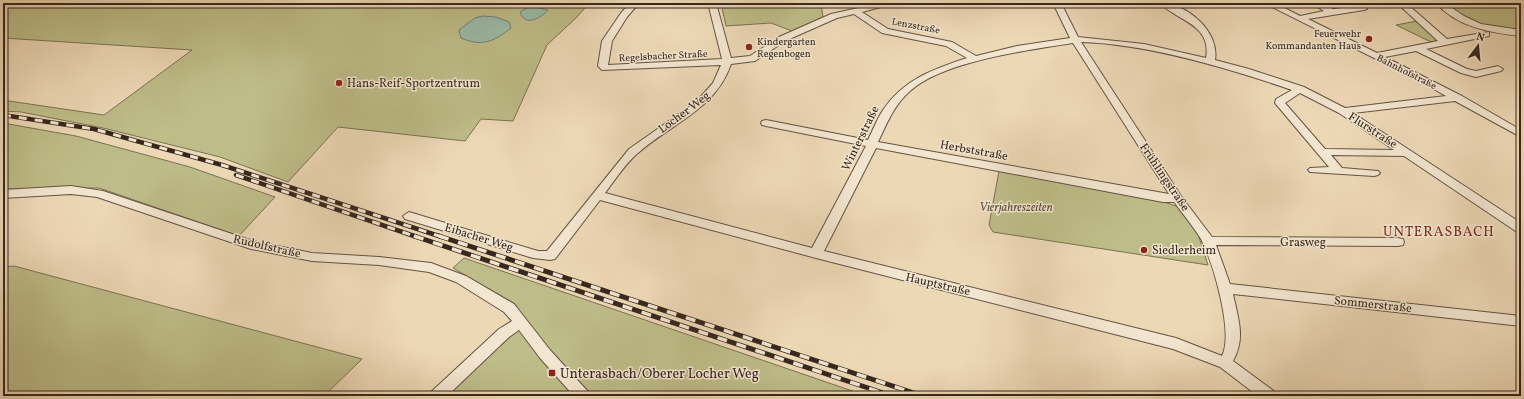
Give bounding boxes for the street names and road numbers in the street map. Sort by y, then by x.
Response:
street label: Lenzstraße [890,14,941,38]
street label: Regelsbacher Straße [618,47,708,65]
street label: Bahnhofstraße [1374,51,1439,93]
street label: Locher Weg [655,88,714,138]
street label: Winterstraße [838,103,884,174]
street label: Flurstraße [1345,109,1400,153]
street label: Herbststraße [939,137,1009,165]
street label: Frühlingstraße [1135,140,1193,215]
street label: Eibacher Weg [442,220,515,256]
street label: Rudolfstraße [231,231,302,263]
street label: Grasweg [1280,235,1326,251]
street label: Hauptstraße [904,270,972,300]
street label: Sommerstraße [1333,293,1413,317]

